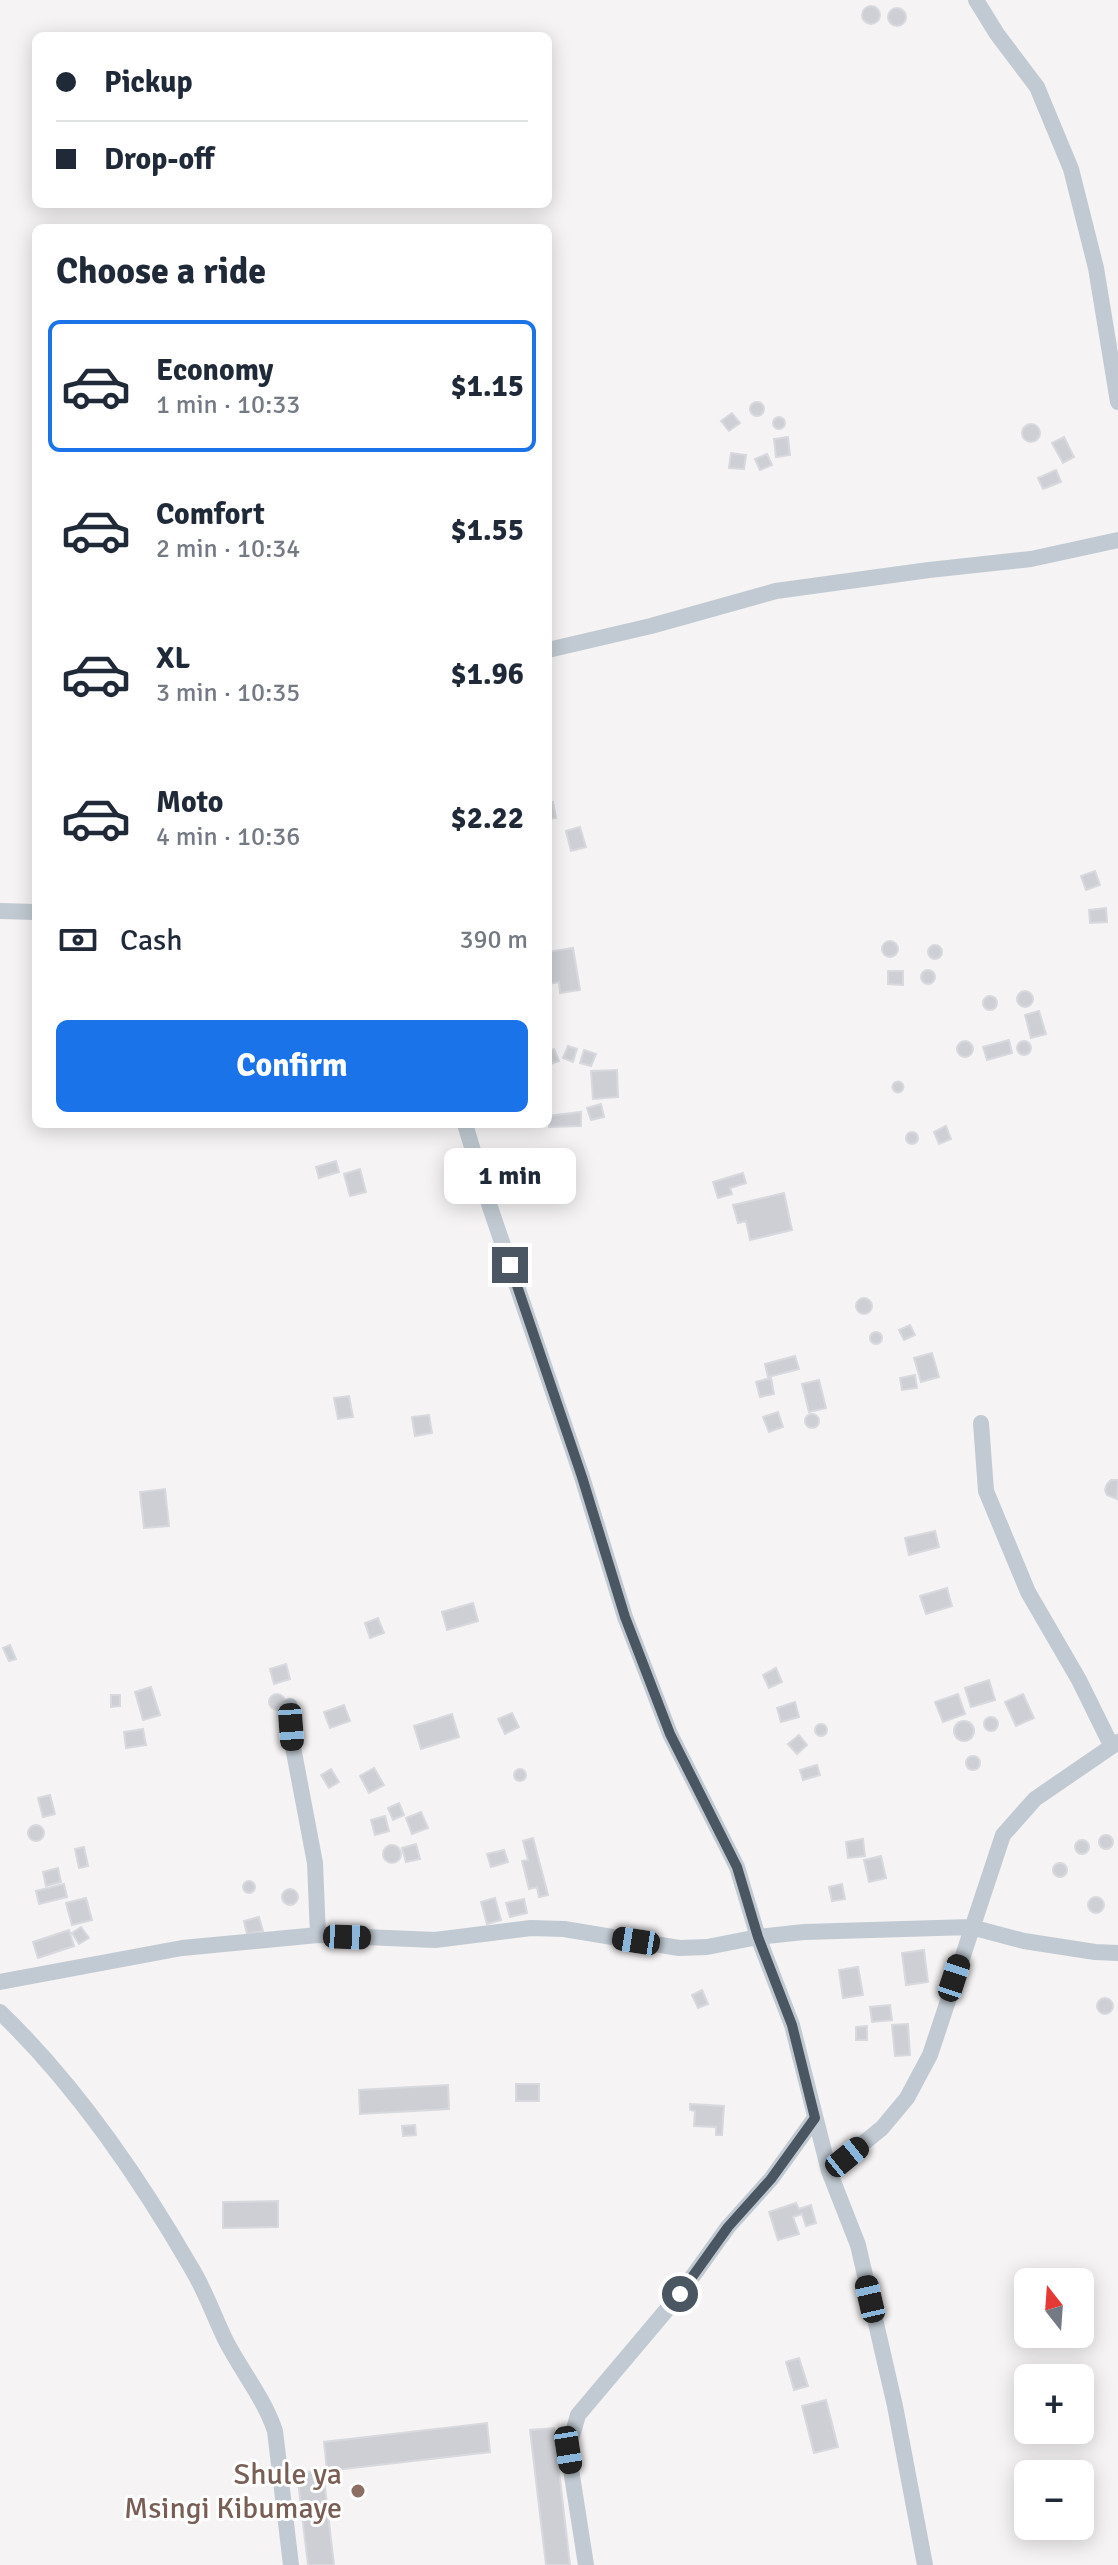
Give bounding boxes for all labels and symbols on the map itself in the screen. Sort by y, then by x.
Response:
callout: 1 min [444,1149,576,1205]
route end [492,1247,528,1283]
car [277,1702,305,1752]
car [323,1924,371,1950]
car [610,1925,662,1957]
car [935,1951,973,2005]
car [821,2133,873,2181]
north arrow [1014,2268,1094,2348]
car [853,2273,887,2325]
route start [662,2276,698,2312]
car [552,2424,584,2476]
place label: Shule ya Msingi Kibumaye [124,2456,342,2527]
marker: Shule ya Msingi Kibumaye [349,2482,367,2500]

